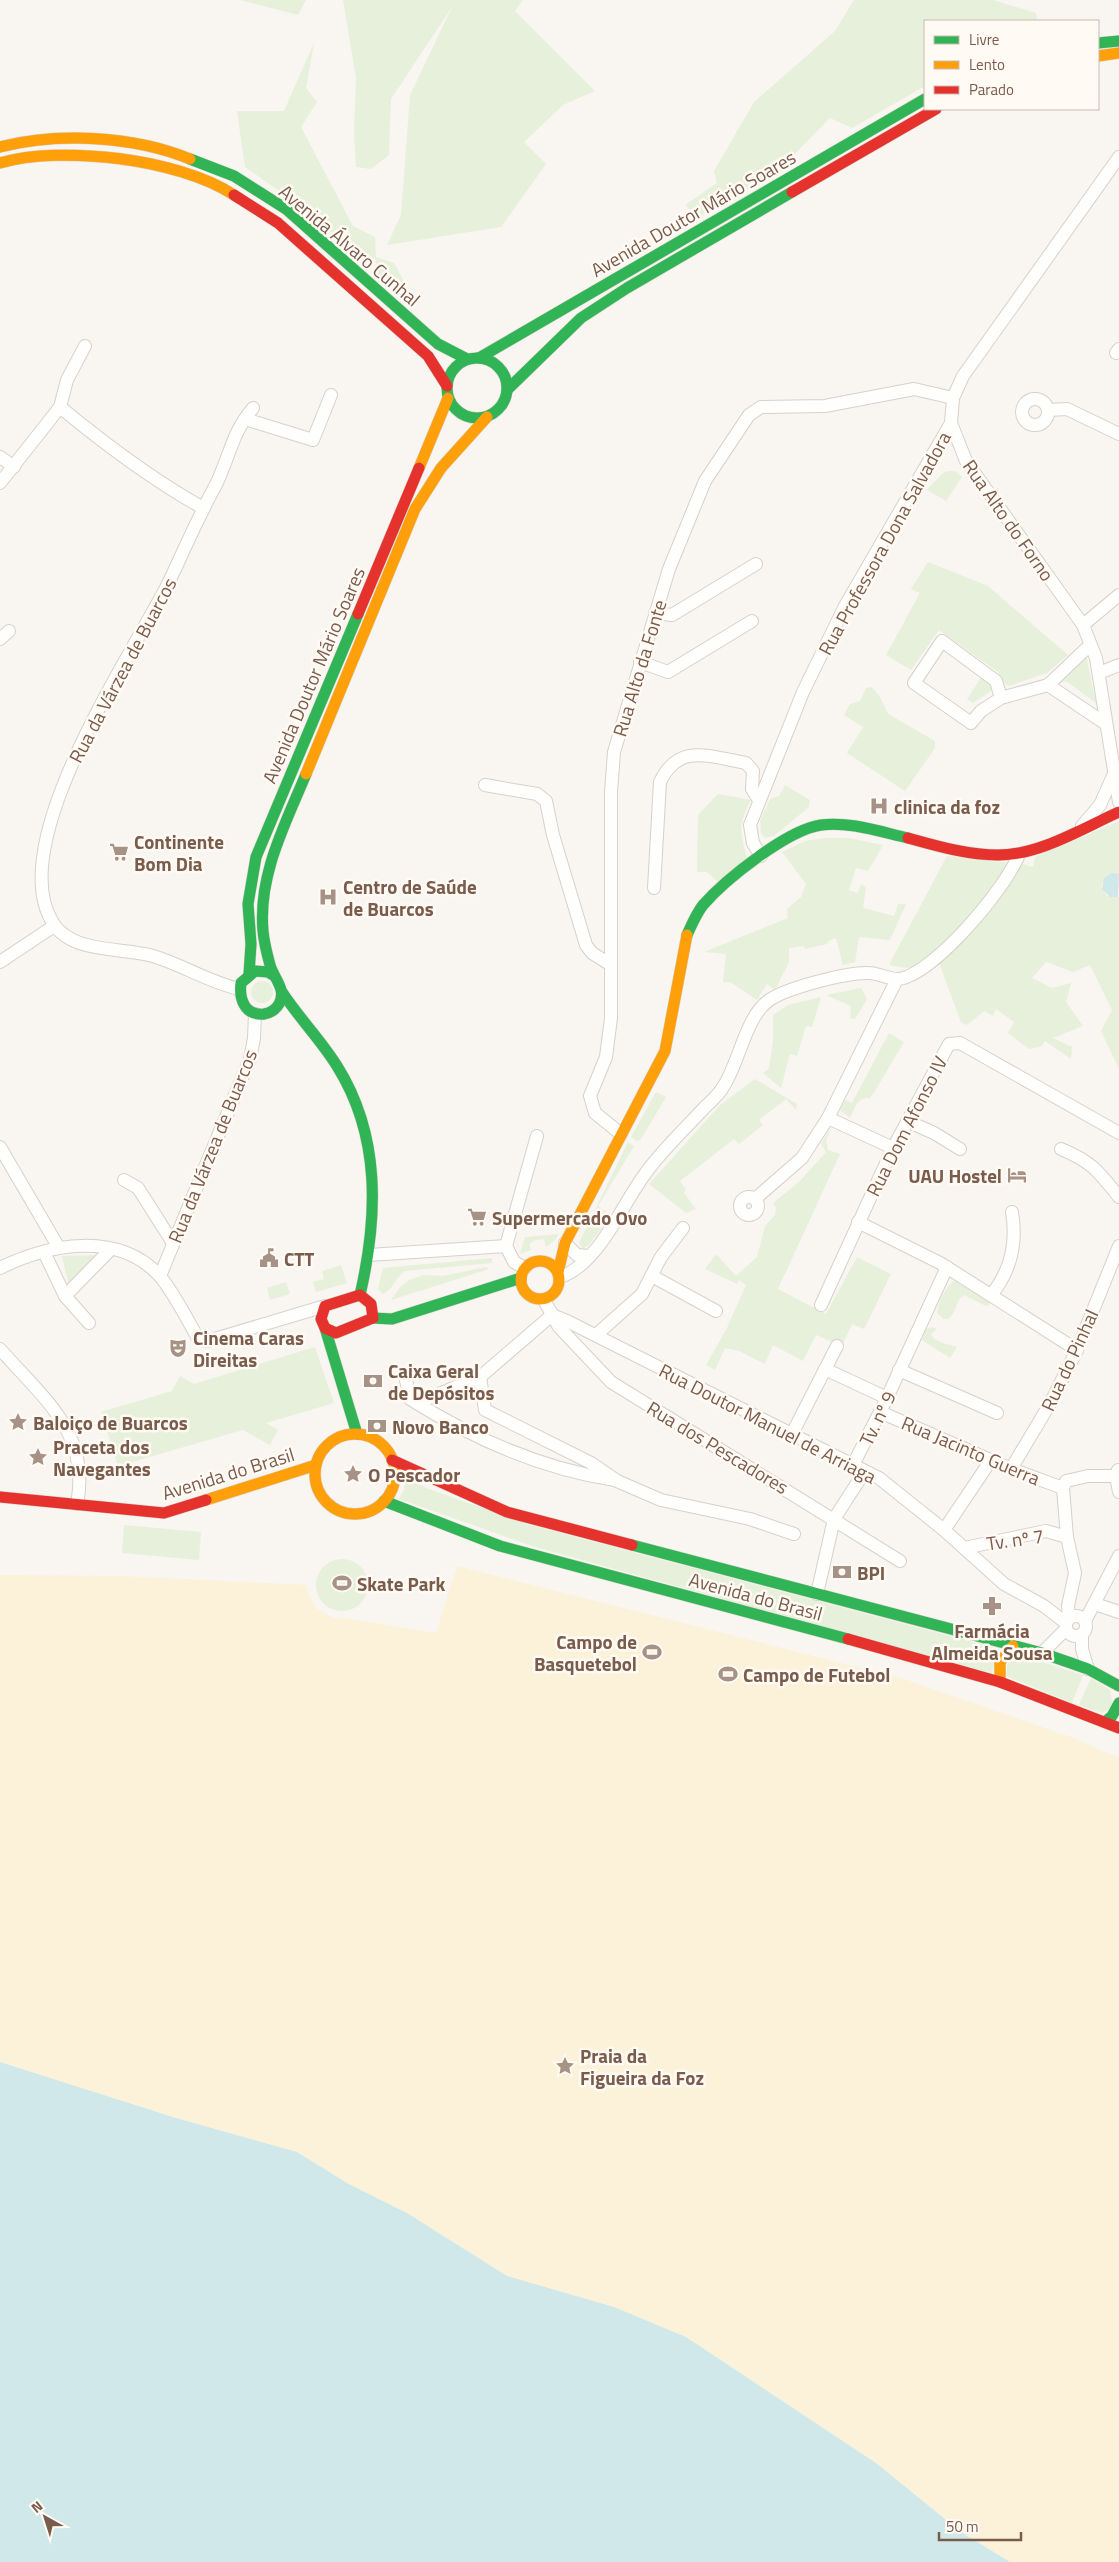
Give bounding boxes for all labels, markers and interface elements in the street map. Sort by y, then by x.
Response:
legend [924,20,1099,110]
text: Livre [969,28,999,51]
text: Lento [969,53,1005,76]
text: Parado [969,78,1014,101]
street label: Avenida Doutor Mário Soares [585,142,801,284]
street label: Avenida Álvaro Cunhal [273,177,427,313]
street label: Rua Professora Dona Salvadora [810,425,958,660]
street label: Rua Alto do Forno [956,453,1062,587]
street label: Avenida Doutor Mário Soares [254,562,372,788]
street label: Rua da Várzea de Buarcos [61,572,183,768]
street label: Rua Alto da Fonte [604,596,674,740]
place label: clinica da foz [894,792,1000,821]
hospital icon: clinica da foz [868,795,890,817]
place label: Continente Bom Dia [134,827,224,878]
supermarket icon: Continente Bom Dia [108,841,130,863]
place label: Centro de Saúde de Buarcos [343,872,477,923]
hospital icon: Centro de Saúde de Buarcos [317,886,339,908]
street label: Rua da Várzea de Buarcos [160,1045,264,1247]
street label: Rua Dom Afonso IV [858,1051,954,1201]
place label: UAU Hostel [908,1161,1002,1190]
hotel icon: UAU Hostel [1006,1164,1028,1186]
place label: Supermercado Ovo [492,1203,647,1232]
supermarket icon: Supermercado Ovo [466,1206,488,1228]
place label: CTT [284,1244,314,1273]
public building icon: CTT [258,1247,280,1269]
street label: Rua do Pinhal [1033,1304,1105,1416]
place label: Cinema Caras Direitas [193,1323,304,1374]
theatre icon: Cinema Caras Direitas [167,1337,189,1359]
street label: Rua Doutor Manuel de Arriaga [654,1355,882,1491]
place label: Caixa Geral de Depósitos [388,1356,494,1407]
bank icon: Caixa Geral de Depósitos [362,1370,384,1392]
street label: Tv. nº 9 [851,1386,903,1450]
street label: Rua dos Pescadores [642,1393,795,1501]
place label: Baloiço de Buarcos [33,1408,188,1437]
street label: Rua Jacinto Guerra [897,1408,1045,1492]
place icon: Baloiço de Buarcos [7,1411,29,1433]
place label: Novo Banco [392,1412,489,1441]
bank icon: Novo Banco [366,1415,388,1437]
place label: Praceta dos Navegantes [53,1432,151,1483]
street label: Avenida do Brasil [158,1439,298,1507]
place icon: Praceta dos Navegantes [27,1446,49,1468]
place label: O Pescador [368,1460,460,1489]
place icon: O Pescador [342,1463,364,1485]
street label: Tv. nº 7 [984,1521,1046,1557]
place label: BPI [857,1558,885,1587]
bank icon: BPI [831,1561,853,1583]
street label: Avenida do Brasil [686,1564,826,1628]
place label: Skate Park [357,1569,445,1598]
sports icon: Skate Park [331,1572,353,1594]
pharmacy icon: Farmácia Almeida Sousa [981,1595,1003,1617]
place label: Farmácia Almeida Sousa [931,1616,1053,1667]
place label: Campo de Basquetebol [534,1627,637,1678]
sports icon: Campo de Basquetebol [641,1641,663,1663]
place label: Campo de Futebol [743,1660,890,1689]
sports icon: Campo de Futebol [717,1663,739,1685]
place label: Praia da Figueira da Foz [580,2041,704,2092]
place icon: Praia da Figueira da Foz [554,2055,576,2077]
north arrow [20,2492,70,2542]
text: N [26,2495,47,2518]
scale bar [939,2510,1022,2542]
text: 50 m [946,2515,979,2538]

